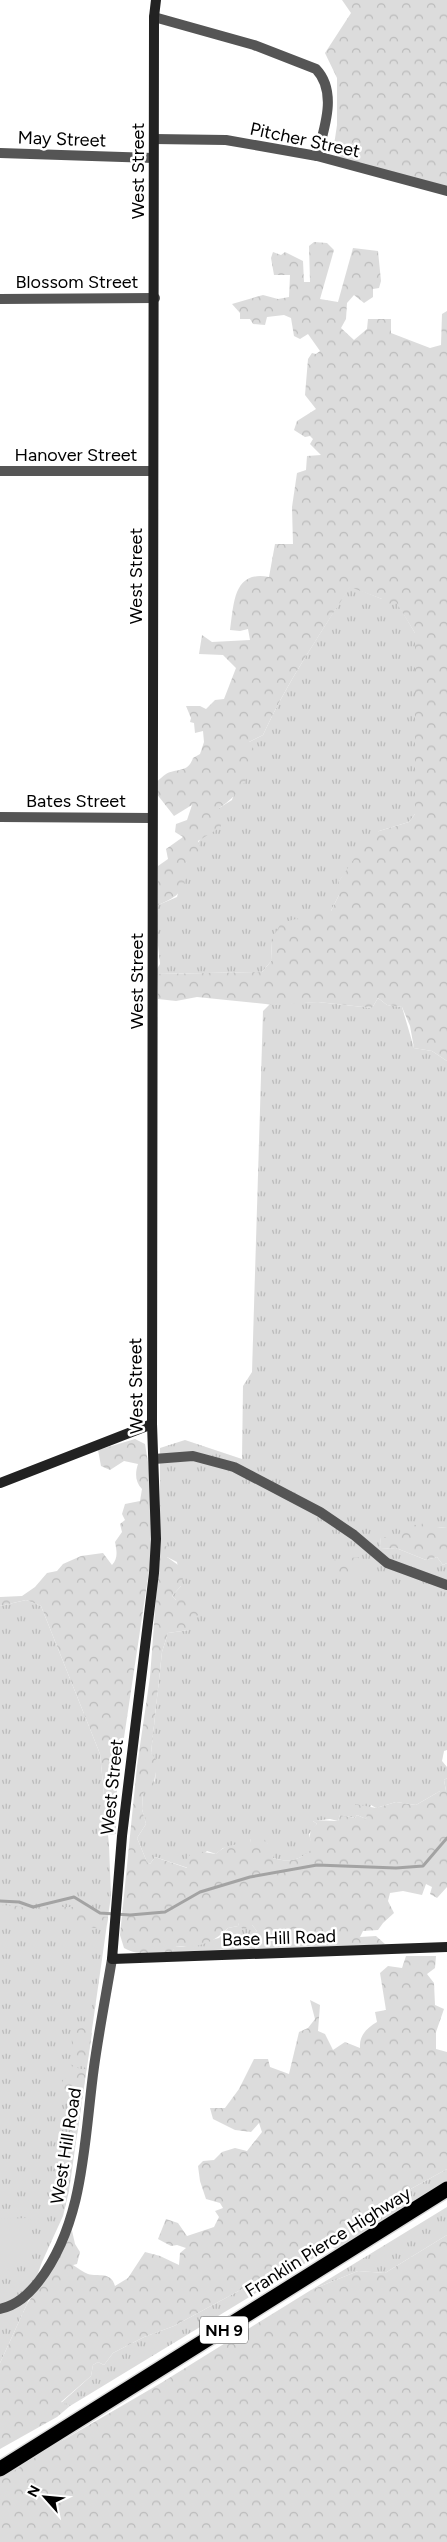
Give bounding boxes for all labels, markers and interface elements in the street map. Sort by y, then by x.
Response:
street label: Pitcher Street [248,118,362,162]
street label: West Street [127,123,149,219]
street label: May Street [17,126,107,152]
street label: Blossom Street [16,271,139,293]
street label: Hanover Street [15,444,138,466]
street label: West Street [125,528,147,624]
street label: Bates Street [26,790,126,812]
street label: West Street [126,933,148,1029]
street label: West Street [124,1337,148,1434]
street label: West Street [96,1738,128,1836]
street label: Base Hill Road [221,1925,337,1951]
street label: West Hill Road [46,2086,86,2206]
street label: Franklin Pierce Highway [241,2182,415,2302]
road number: NH 9 [200,2316,248,2344]
north arrow [20,2472,70,2522]
text: N [24,2483,44,2500]

